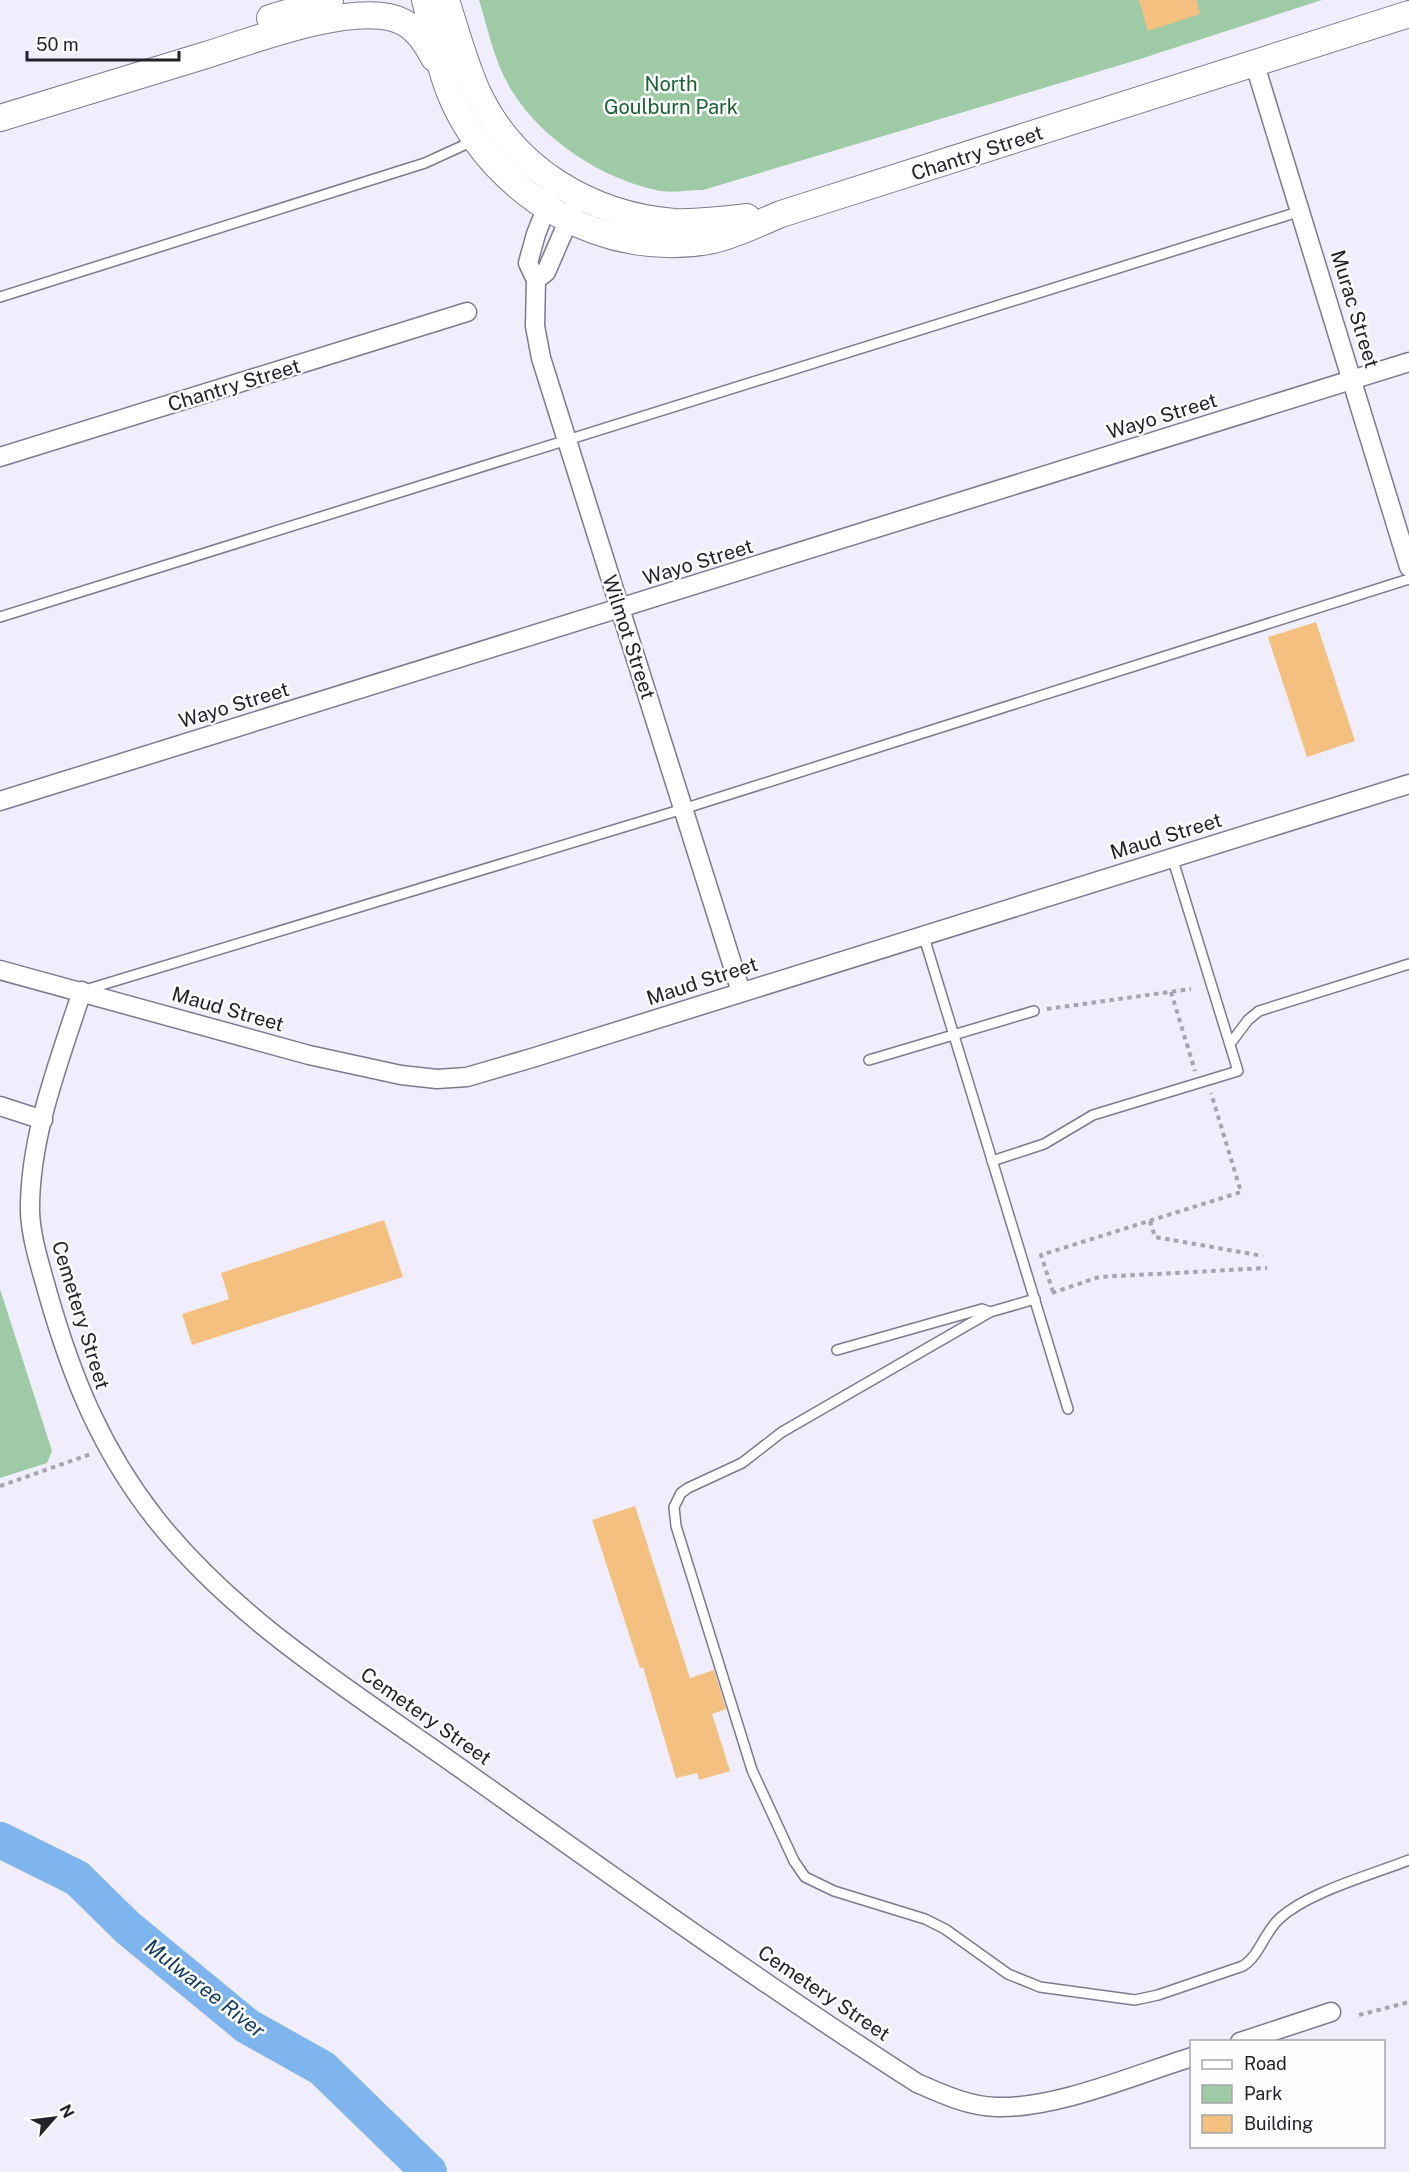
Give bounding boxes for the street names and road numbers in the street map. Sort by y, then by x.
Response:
street label: Chantry Street [908,120,1046,186]
street label: Murac Street [1326,247,1384,371]
street label: Chantry Street [165,353,303,417]
street label: Wayo Street [1104,388,1220,444]
street label: Wayo Street [640,534,756,590]
street label: Wilmot Street [598,572,660,702]
street label: Wayo Street [176,677,292,733]
street label: Maud Street [1107,808,1225,864]
street label: Maud Street [643,952,761,1010]
street label: Maud Street [169,982,287,1036]
street label: Cemetery Street [47,1238,115,1392]
street label: Cemetery Street [356,1662,496,1770]
street label: Cemetery Street [753,1940,895,2046]

